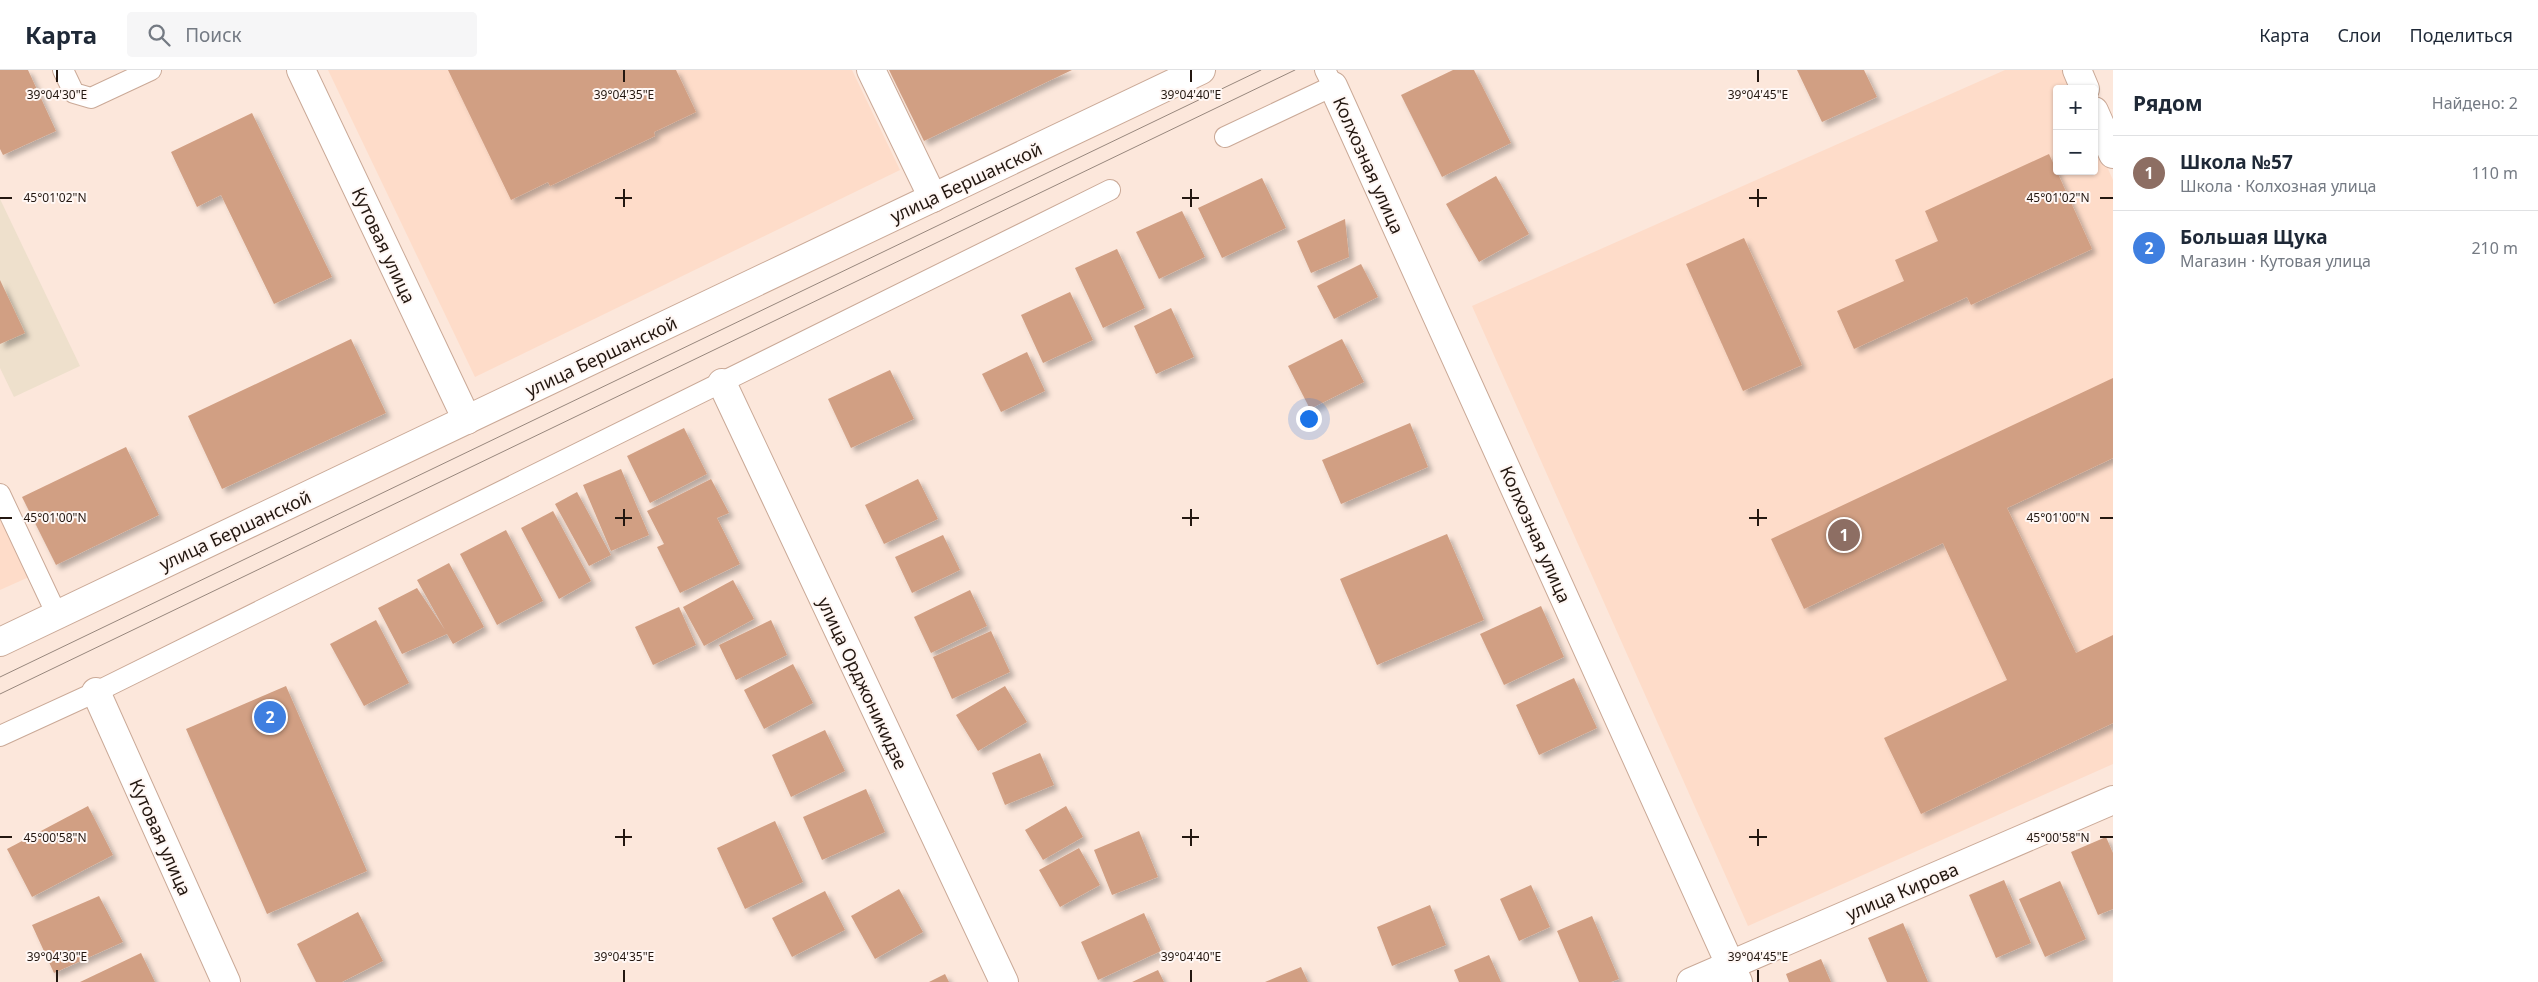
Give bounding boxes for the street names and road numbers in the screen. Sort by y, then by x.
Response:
street label: Колхозная улица [1328,93,1410,237]
street label: улица Бершанской [886,136,1046,228]
street label: Кутовая улица [347,183,421,307]
street label: улица Бершанской [521,310,681,402]
street label: Колхозная улица [1495,462,1577,606]
street label: улица Бершанской [155,484,315,576]
street label: улица Орджоникидзе [812,593,914,773]
street label: Кутовая улица [125,775,197,899]
street label: улица Кирова [1842,857,1962,925]

